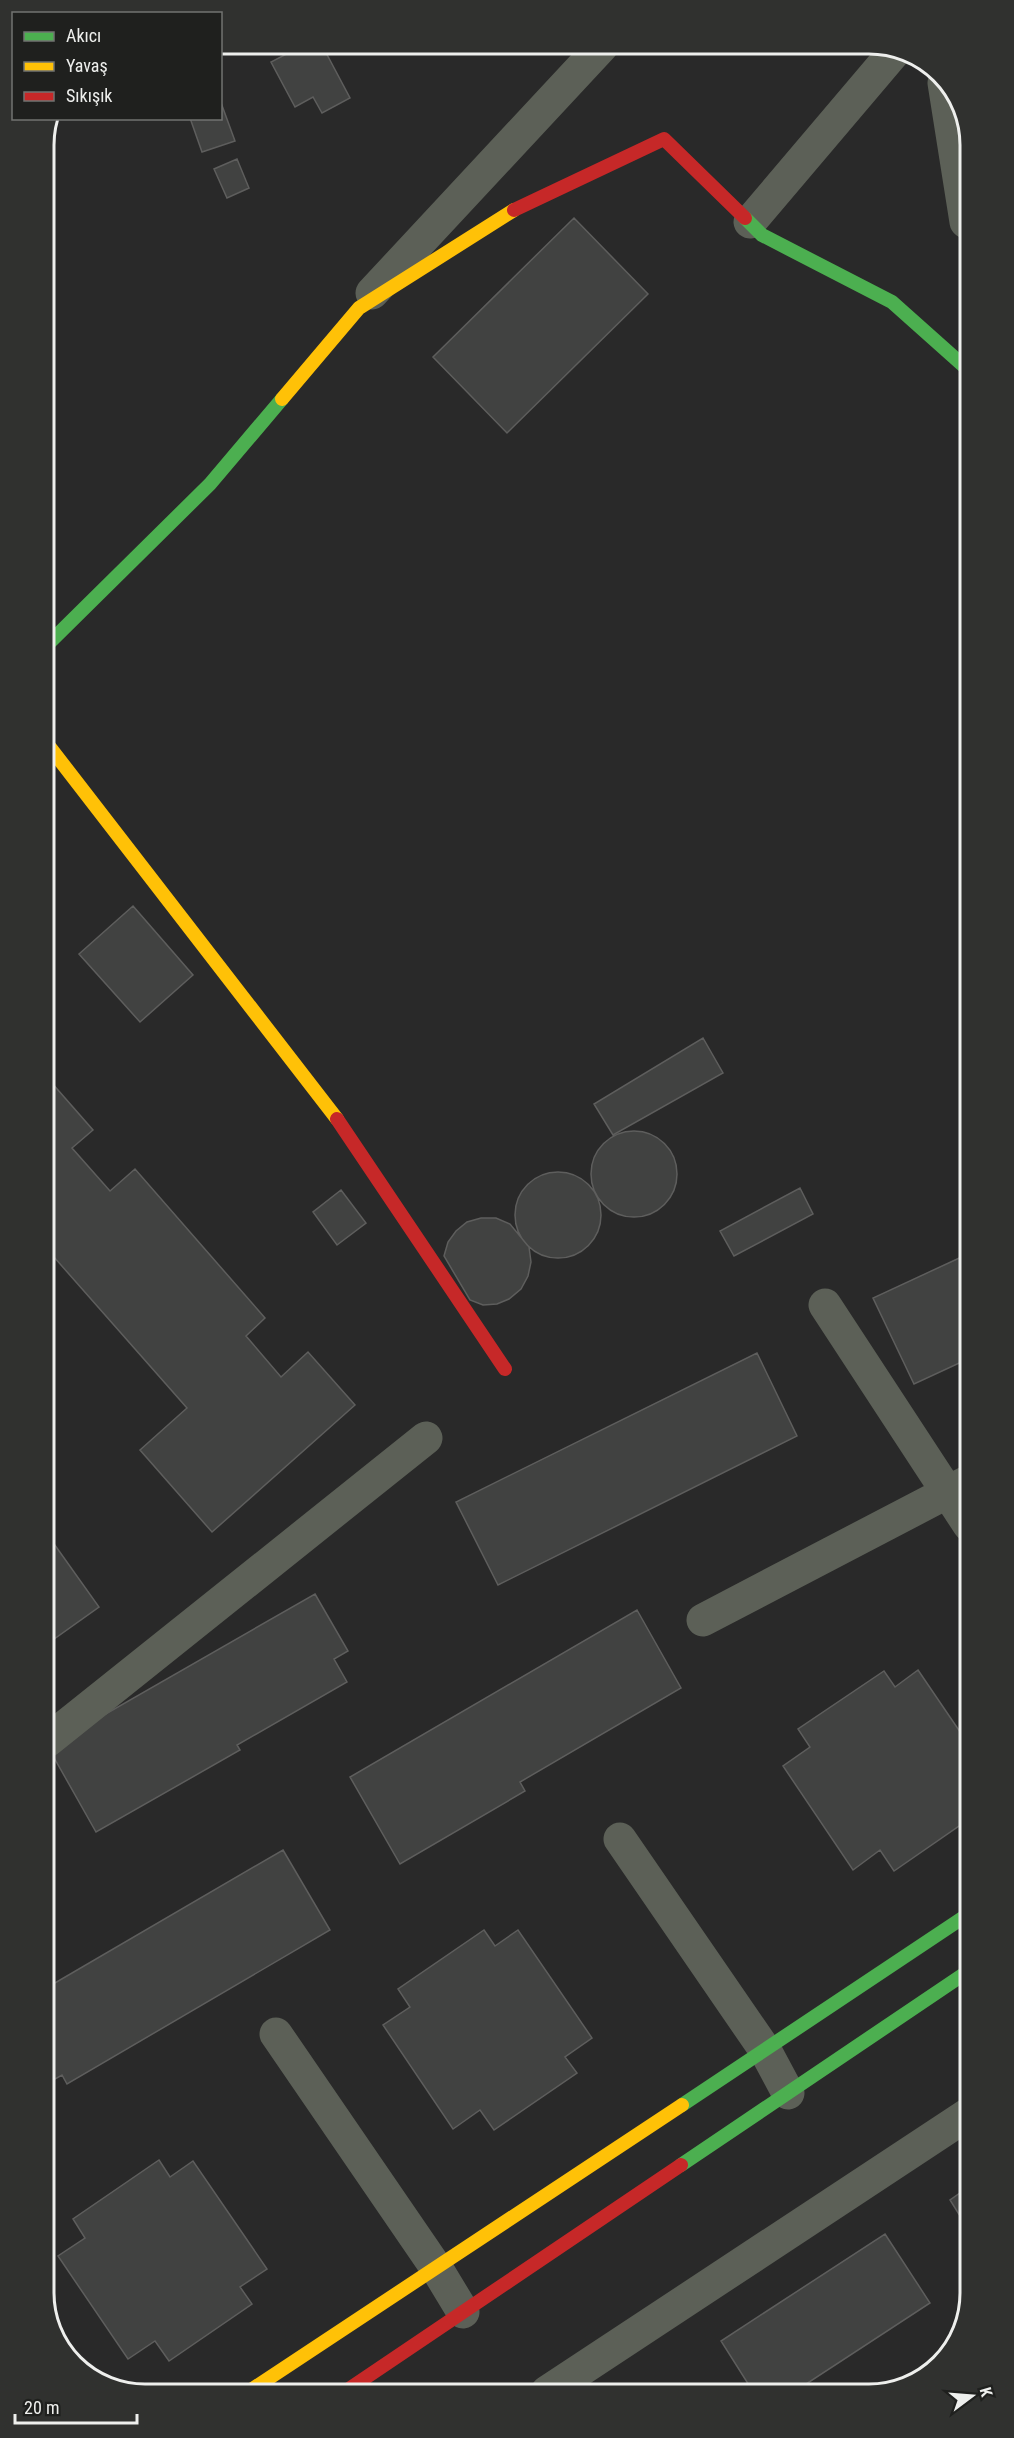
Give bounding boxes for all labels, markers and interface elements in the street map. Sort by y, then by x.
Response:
legend [12,12,222,120]
text: Akıcı [66,25,101,46]
text: Yavaş [66,55,108,76]
text: Sıkışık [66,85,112,106]
north arrow [942,2366,1002,2426]
text: K [976,2385,996,2399]
scale bar [15,2387,136,2425]
text: 20 m [24,2397,59,2418]

